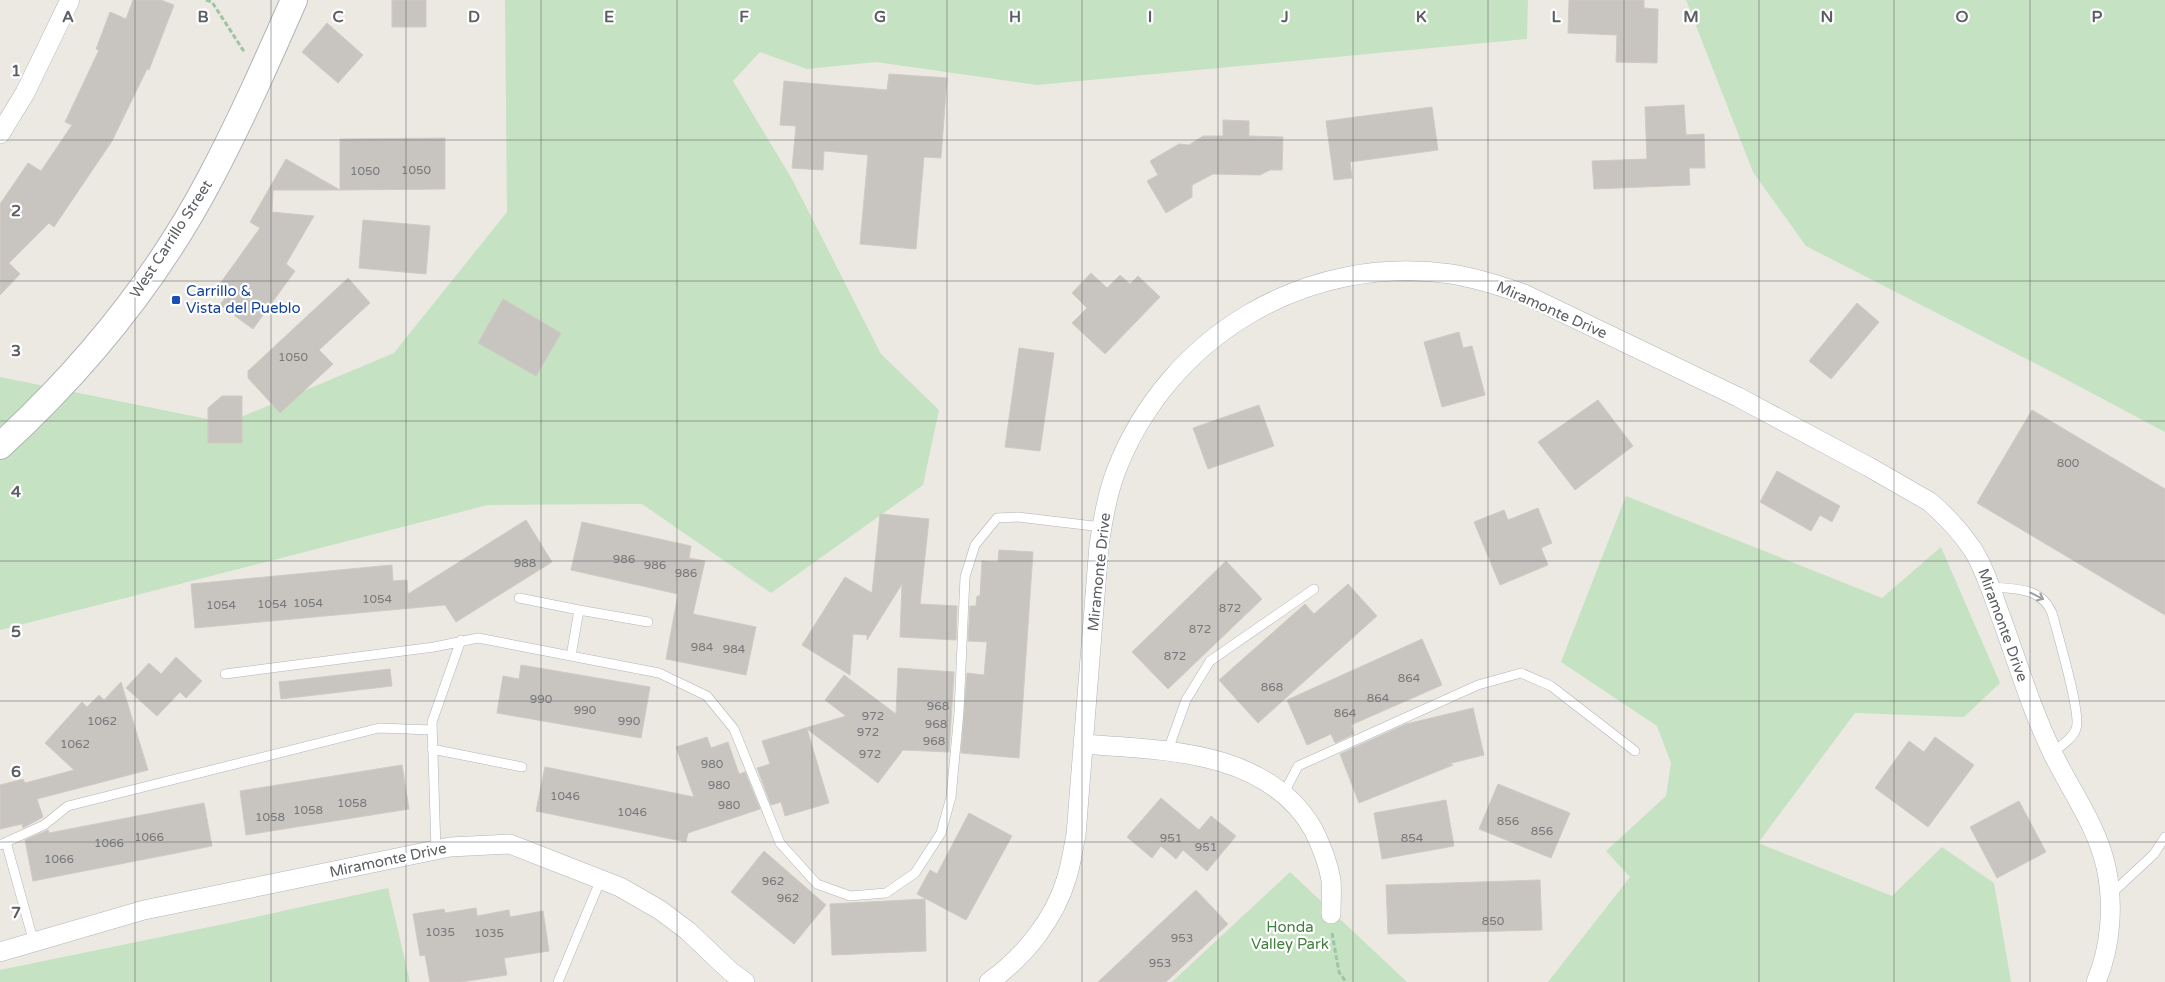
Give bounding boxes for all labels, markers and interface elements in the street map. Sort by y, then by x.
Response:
text: A [62,7,74,27]
text: B [197,7,209,27]
text: C [332,7,344,27]
text: D [468,7,480,27]
text: E [604,7,614,27]
text: F [739,7,749,27]
text: G [874,7,886,27]
text: H [1009,7,1021,27]
text: I [1148,7,1152,27]
text: J [1280,7,1289,27]
text: K [1416,7,1427,27]
text: L [1551,7,1561,27]
text: M [1683,7,1699,27]
text: N [1821,7,1833,27]
text: O [1956,7,1969,27]
text: P [2092,7,2103,27]
text: 1 [11,61,21,81]
house number: 1050 [401,163,432,177]
house number: 1050 [350,164,381,178]
street label: West Carrillo Street [126,176,216,301]
text: 2 [11,201,21,221]
street label: Miramonte Drive [1494,278,1610,342]
place label: Carrillo & Vista del Pueblo [186,282,301,317]
marker: Carrillo & Vista del Pueblo [170,294,182,306]
text: 3 [11,341,21,361]
house number: 1050 [278,350,309,364]
house number: 800 [2057,456,2080,470]
text: 4 [11,482,21,502]
street label: Miramonte Drive [1084,512,1114,632]
house number: 986 [613,552,635,566]
house number: 988 [514,556,536,570]
house number: 986 [644,558,666,572]
house number: 986 [675,566,697,580]
street label: Miramonte Drive [1974,566,2032,684]
one-way arrow [2030,591,2045,601]
house number: 1054 [362,592,393,606]
house number: 1054 [293,596,324,610]
house number: 1054 [257,597,288,611]
house number: 1054 [206,598,237,612]
house number: 872 [1219,601,1241,615]
text: 5 [11,622,21,642]
house number: 872 [1189,622,1211,636]
house number: 984 [691,640,714,654]
house number: 984 [723,642,746,656]
house number: 872 [1164,649,1186,663]
house number: 864 [1398,671,1421,685]
house number: 868 [1261,680,1283,694]
house number: 864 [1367,691,1390,705]
house number: 990 [530,692,553,706]
house number: 968 [927,699,949,713]
house number: 990 [574,703,597,717]
house number: 864 [1334,706,1357,720]
house number: 972 [862,709,884,723]
house number: 1062 [87,714,117,728]
house number: 990 [618,714,641,728]
house number: 968 [925,717,947,731]
house number: 972 [857,725,879,739]
house number: 968 [923,734,945,748]
house number: 1062 [60,737,90,751]
house number: 972 [859,747,881,761]
house number: 980 [701,757,724,771]
text: 6 [11,762,21,782]
house number: 980 [708,778,731,792]
house number: 1046 [550,789,580,803]
house number: 1058 [337,796,367,810]
house number: 980 [718,798,741,812]
house number: 1058 [293,803,323,817]
house number: 1046 [617,805,647,819]
house number: 1058 [255,810,285,824]
house number: 856 [1497,814,1519,828]
house number: 856 [1531,824,1553,838]
house number: 1066 [134,830,164,844]
house number: 951 [1160,831,1182,845]
house number: 854 [1401,831,1424,845]
house number: 1066 [94,836,124,850]
street label: Miramonte Drive [328,839,448,881]
house number: 951 [1195,840,1217,854]
house number: 1066 [44,852,74,866]
house number: 962 [762,874,784,888]
house number: 962 [777,891,799,905]
text: 7 [11,903,21,923]
house number: 850 [1482,914,1505,928]
park label: Honda Valley Park [1251,918,1329,953]
house number: 1035 [425,925,455,939]
house number: 1035 [474,926,504,940]
house number: 953 [1171,931,1193,945]
house number: 953 [1149,956,1171,970]

